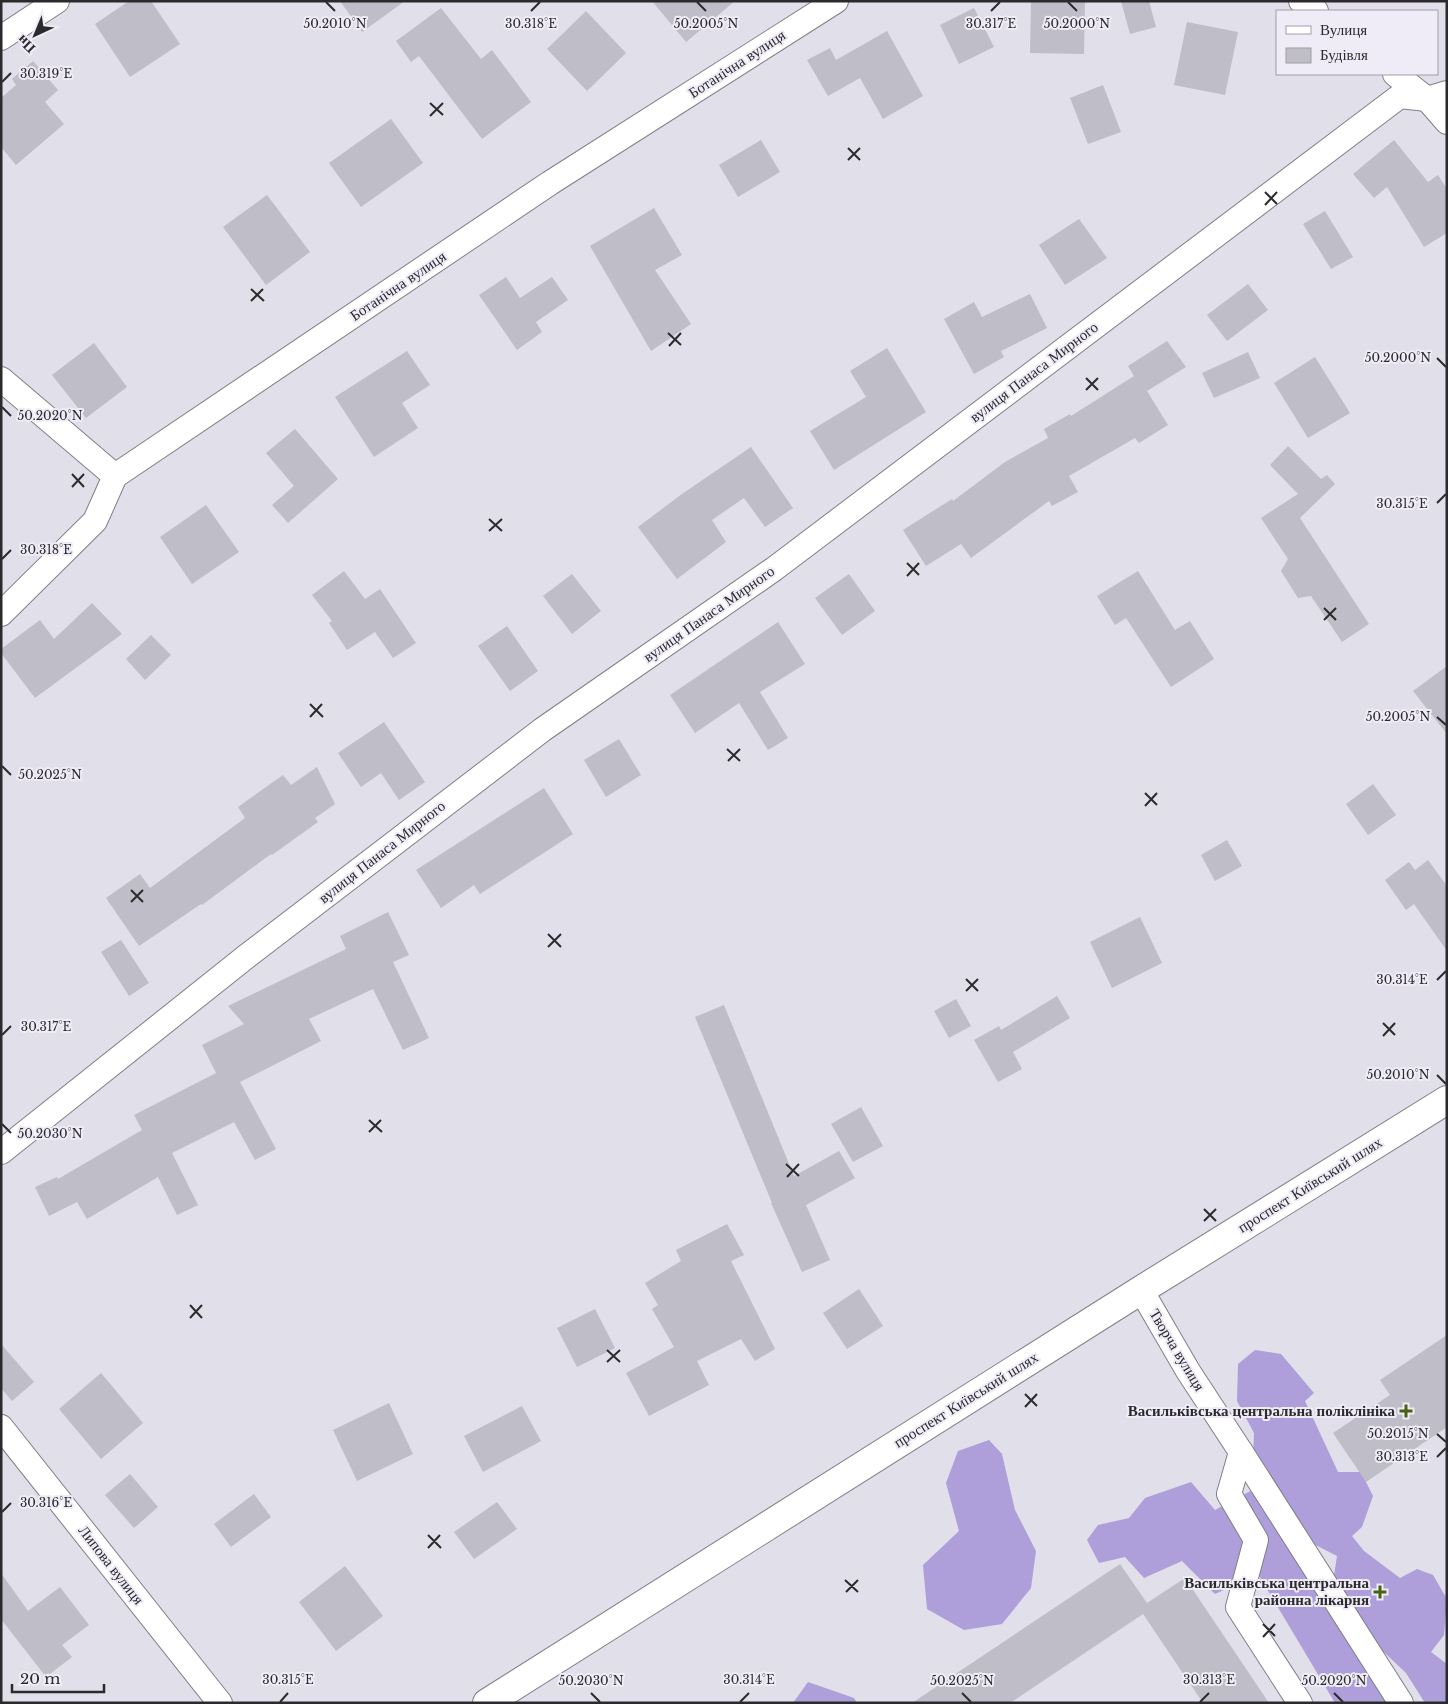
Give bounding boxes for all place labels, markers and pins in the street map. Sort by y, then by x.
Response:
place label: Васильківська центральна поліклініка [1128,1401,1395,1420]
marker: Васильківська центральна поліклініка [1399,1404,1413,1418]
place label: Васильківська центральна районна лікарня [1184,1573,1369,1609]
marker: Васильківська центральна районна лікарня [1373,1585,1387,1599]

